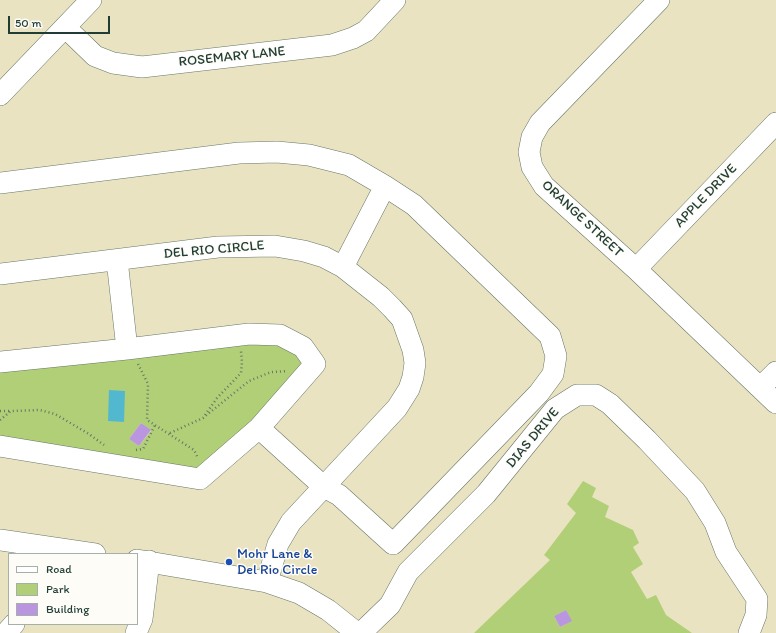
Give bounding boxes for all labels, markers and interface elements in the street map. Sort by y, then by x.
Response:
scale bar [10,8,112,34]
text: 50 m [15,16,41,30]
street label: ROSEMARY LANE [178,43,286,71]
street label: APPLE DRIVE [671,161,741,231]
street label: ORANGE STREET [538,177,626,261]
street label: DEL RIO CIRCLE [163,237,265,263]
street label: DIAS DRIVE [503,404,563,472]
place label: Mohr Lane & Del Rio Circle [237,546,317,578]
legend [8,553,138,625]
marker: Mohr Lane & Del Rio Circle [224,557,234,567]
text: Road [46,562,72,576]
text: Park [46,582,70,596]
text: Building [46,602,89,616]

